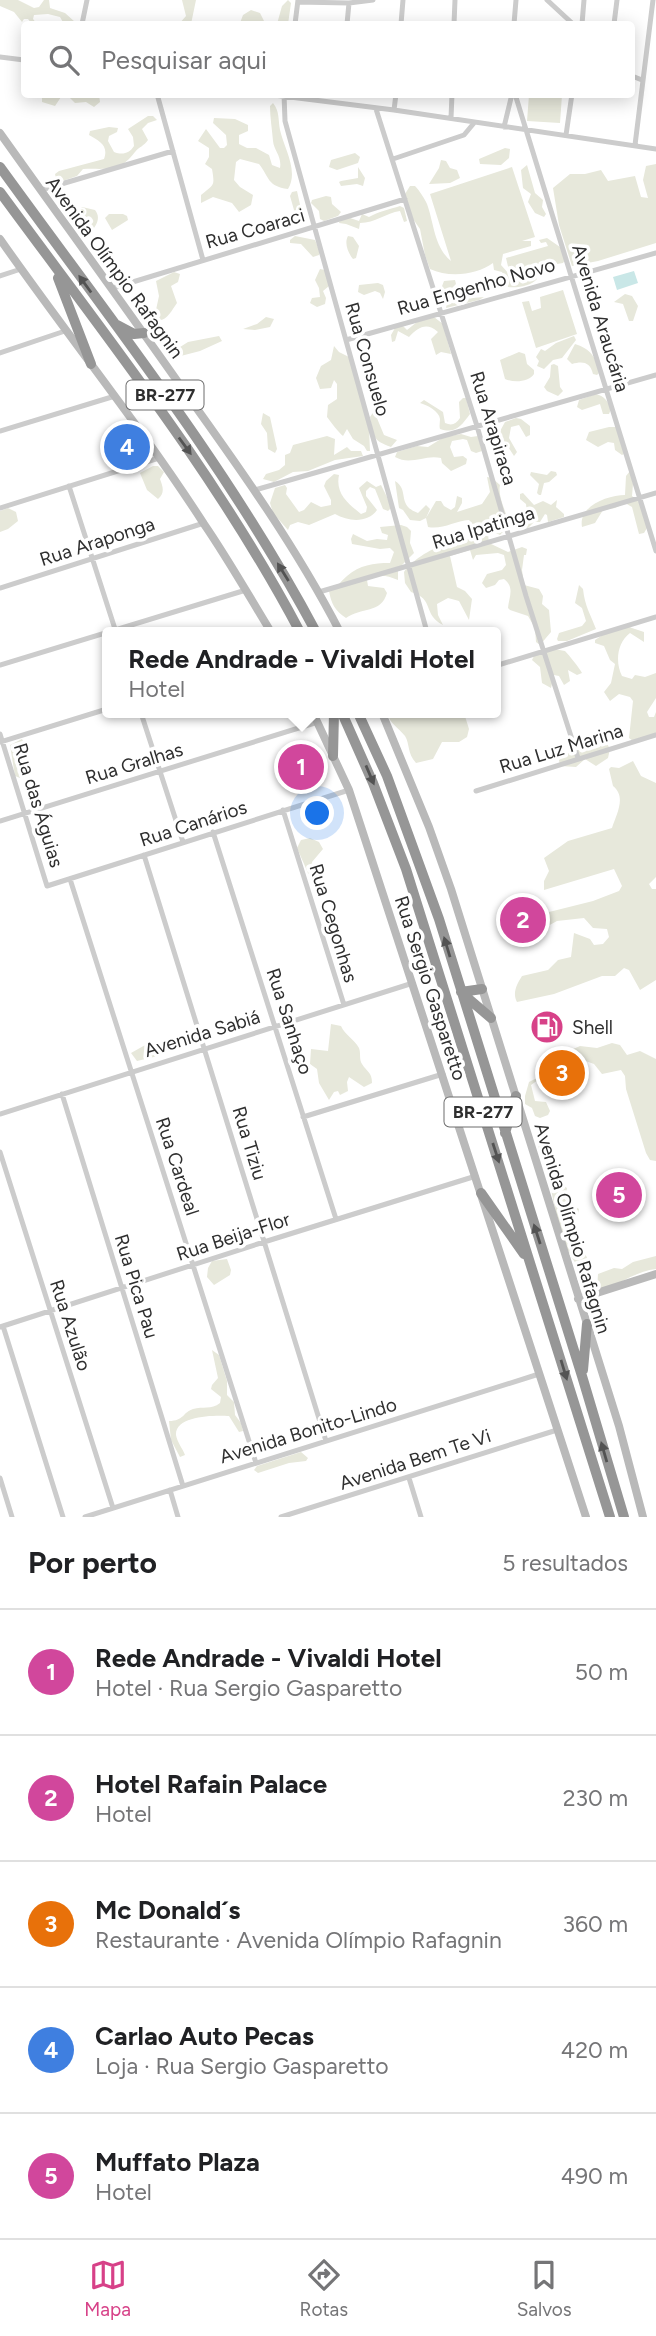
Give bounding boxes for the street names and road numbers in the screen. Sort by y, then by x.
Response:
street label: Avenida Olímpio Rafagnin [41,172,188,363]
street label: Rua Coaraci [203,203,307,254]
street label: Avenida Araucária [567,242,634,395]
street label: Rua Engenho Novo [394,253,558,320]
street label: Rua Consuelo [340,300,395,419]
street label: Rua Arapiraca [465,369,522,488]
road number: BR-277 [127,380,204,410]
street label: Rua Ipatinga [429,501,537,554]
street label: Rua Araponga [37,512,158,571]
street label: Rua Luz Marina [496,719,626,778]
street label: Rua Gralhas [83,738,186,789]
street label: Rua das Águias [9,740,68,870]
street label: Rua Canários [137,795,250,852]
street label: Rua Cegonhas [305,861,363,985]
street label: Rua Sergio Gasparetto [390,893,471,1083]
street label: Rua Sanhaço [262,965,318,1077]
street label: Avenida Sabiá [142,1005,263,1062]
road number: BR-277 [444,1098,522,1126]
street label: Rua Tiziu [227,1103,272,1183]
street label: Rua Cardeal [151,1114,204,1218]
street label: Avenida Olímpio Rafagnin [530,1120,616,1336]
street label: Rua Beija-Flor [174,1207,293,1266]
street label: Rua Pica Pau [110,1231,163,1341]
street label: Rua Azulão [45,1277,96,1374]
street label: Avenida Bonito-Lindo [217,1393,399,1468]
street label: Avenida Bem Te Vi [336,1424,494,1495]

